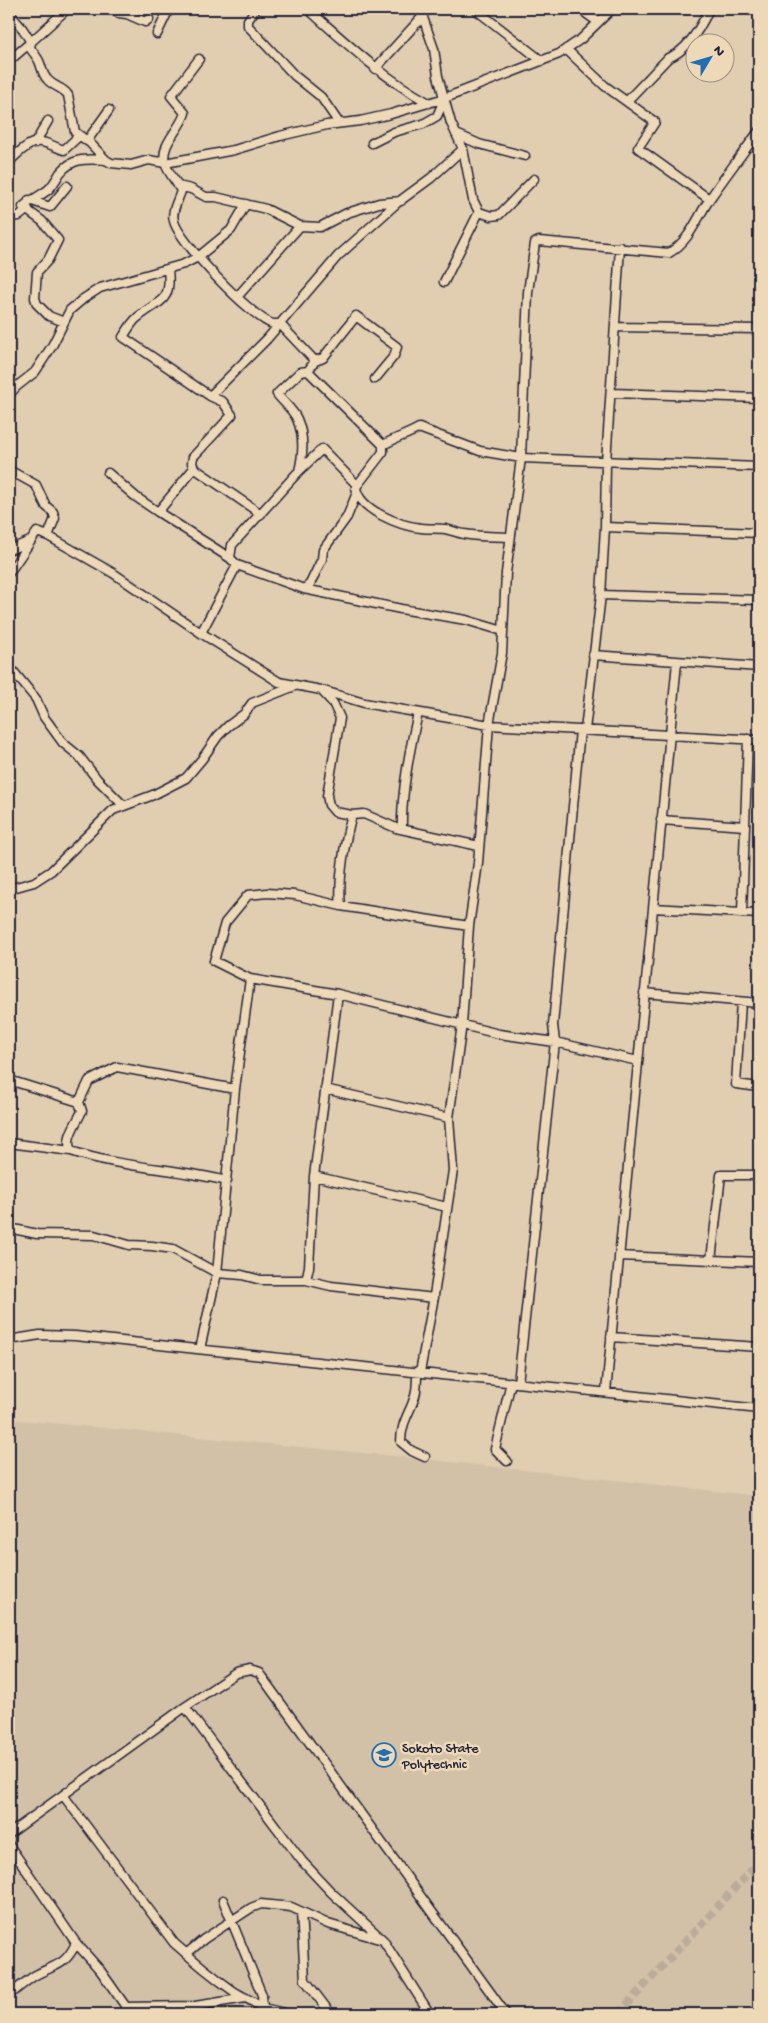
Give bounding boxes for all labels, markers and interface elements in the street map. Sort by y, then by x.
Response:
north arrow [686,32,736,82]
text: N [709,43,728,60]
place label: Sokoto State Polytechnic [401,1741,479,1774]
school or university icon: Sokoto State Polytechnic [371,1742,397,1768]

